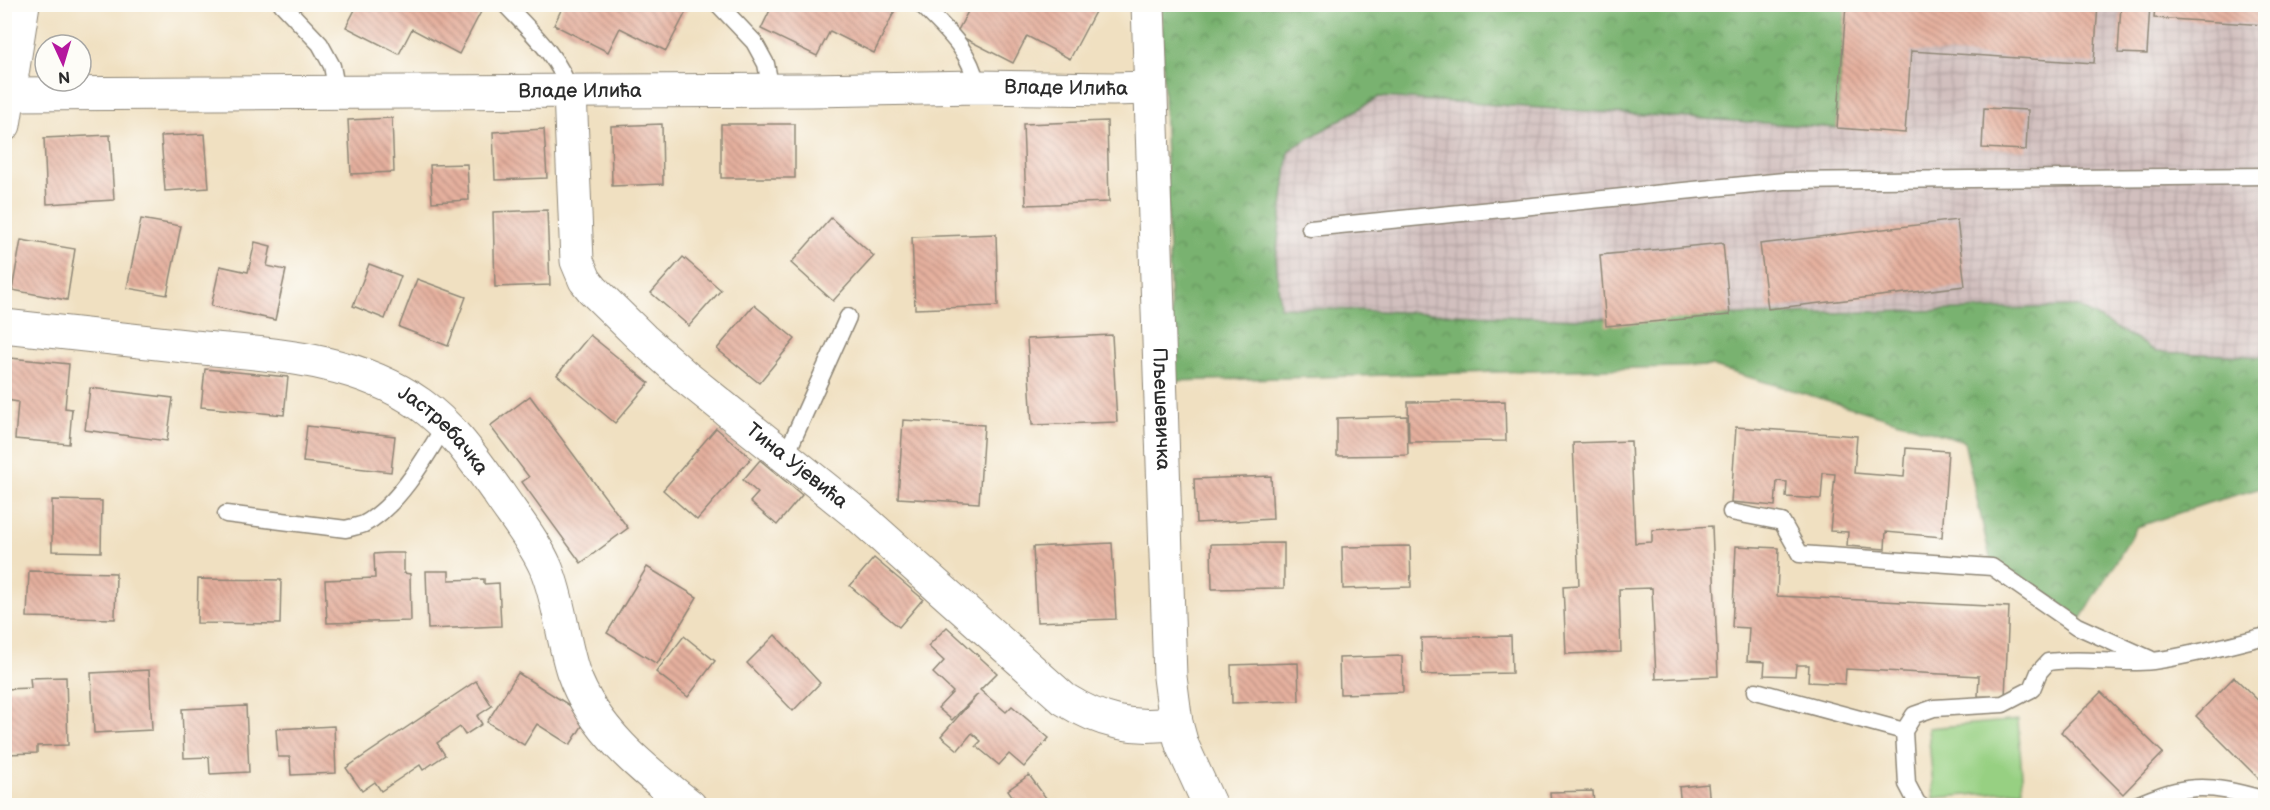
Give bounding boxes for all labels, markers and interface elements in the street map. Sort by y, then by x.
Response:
north arrow [33,33,93,93]
text: N [57,67,71,86]
street label: Владе Илића [1004,75,1128,101]
street label: Владе Илића [518,79,642,103]
street label: Пљешевичка [1147,347,1175,471]
street label: Јастребачка [393,381,493,480]
street label: Тина Ујевића [741,418,853,514]

